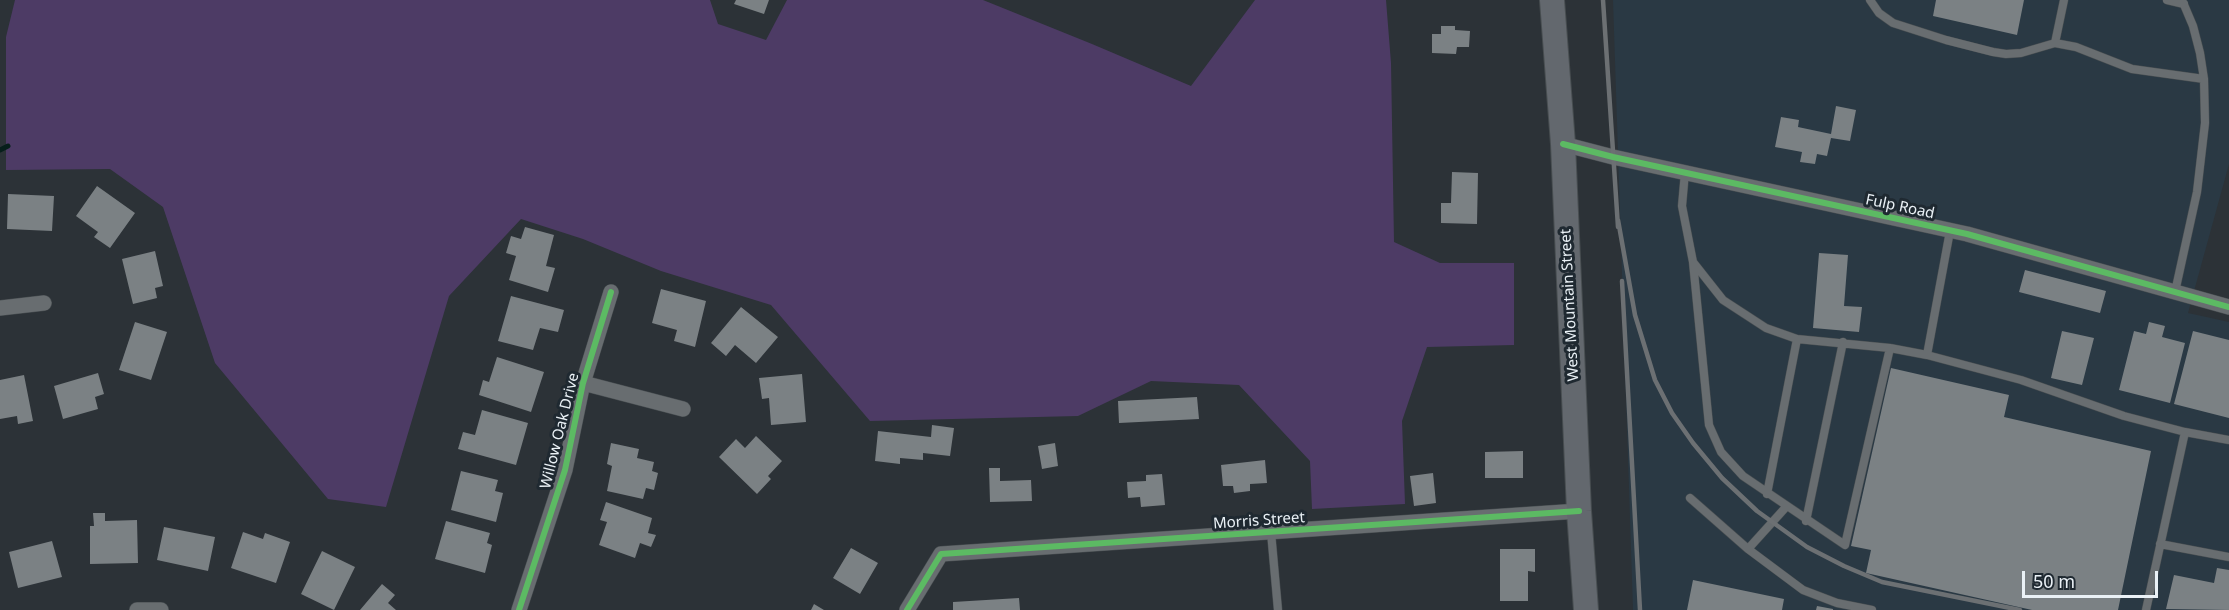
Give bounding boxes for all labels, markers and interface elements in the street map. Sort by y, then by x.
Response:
street label: Fulp Road [1864,191,1936,223]
street label: West Mountain Street [1557,228,1583,382]
street label: Willow Oak Drive [537,371,583,491]
street label: Morris Street [1213,509,1305,533]
scale bar [2025,559,2162,597]
text: 50 m [2033,569,2075,593]

